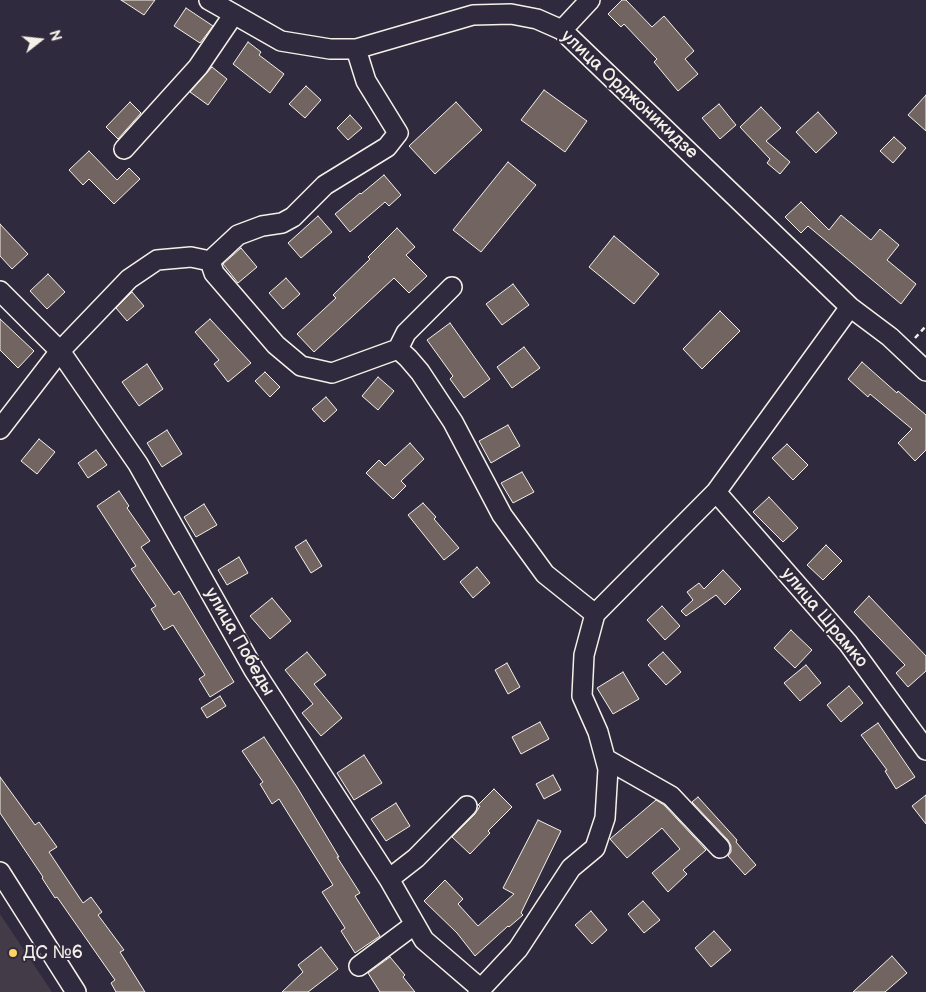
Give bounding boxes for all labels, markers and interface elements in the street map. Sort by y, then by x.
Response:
north arrow [15,15,65,65]
street label: улица Орджоникидзе [556,26,702,164]
text: N [45,28,65,43]
street label: улица Шрамко [776,564,872,672]
street label: улица Победы [199,584,279,700]
place label: ДС №6 [23,942,83,964]
marker: ДС №6 [7,947,19,959]

